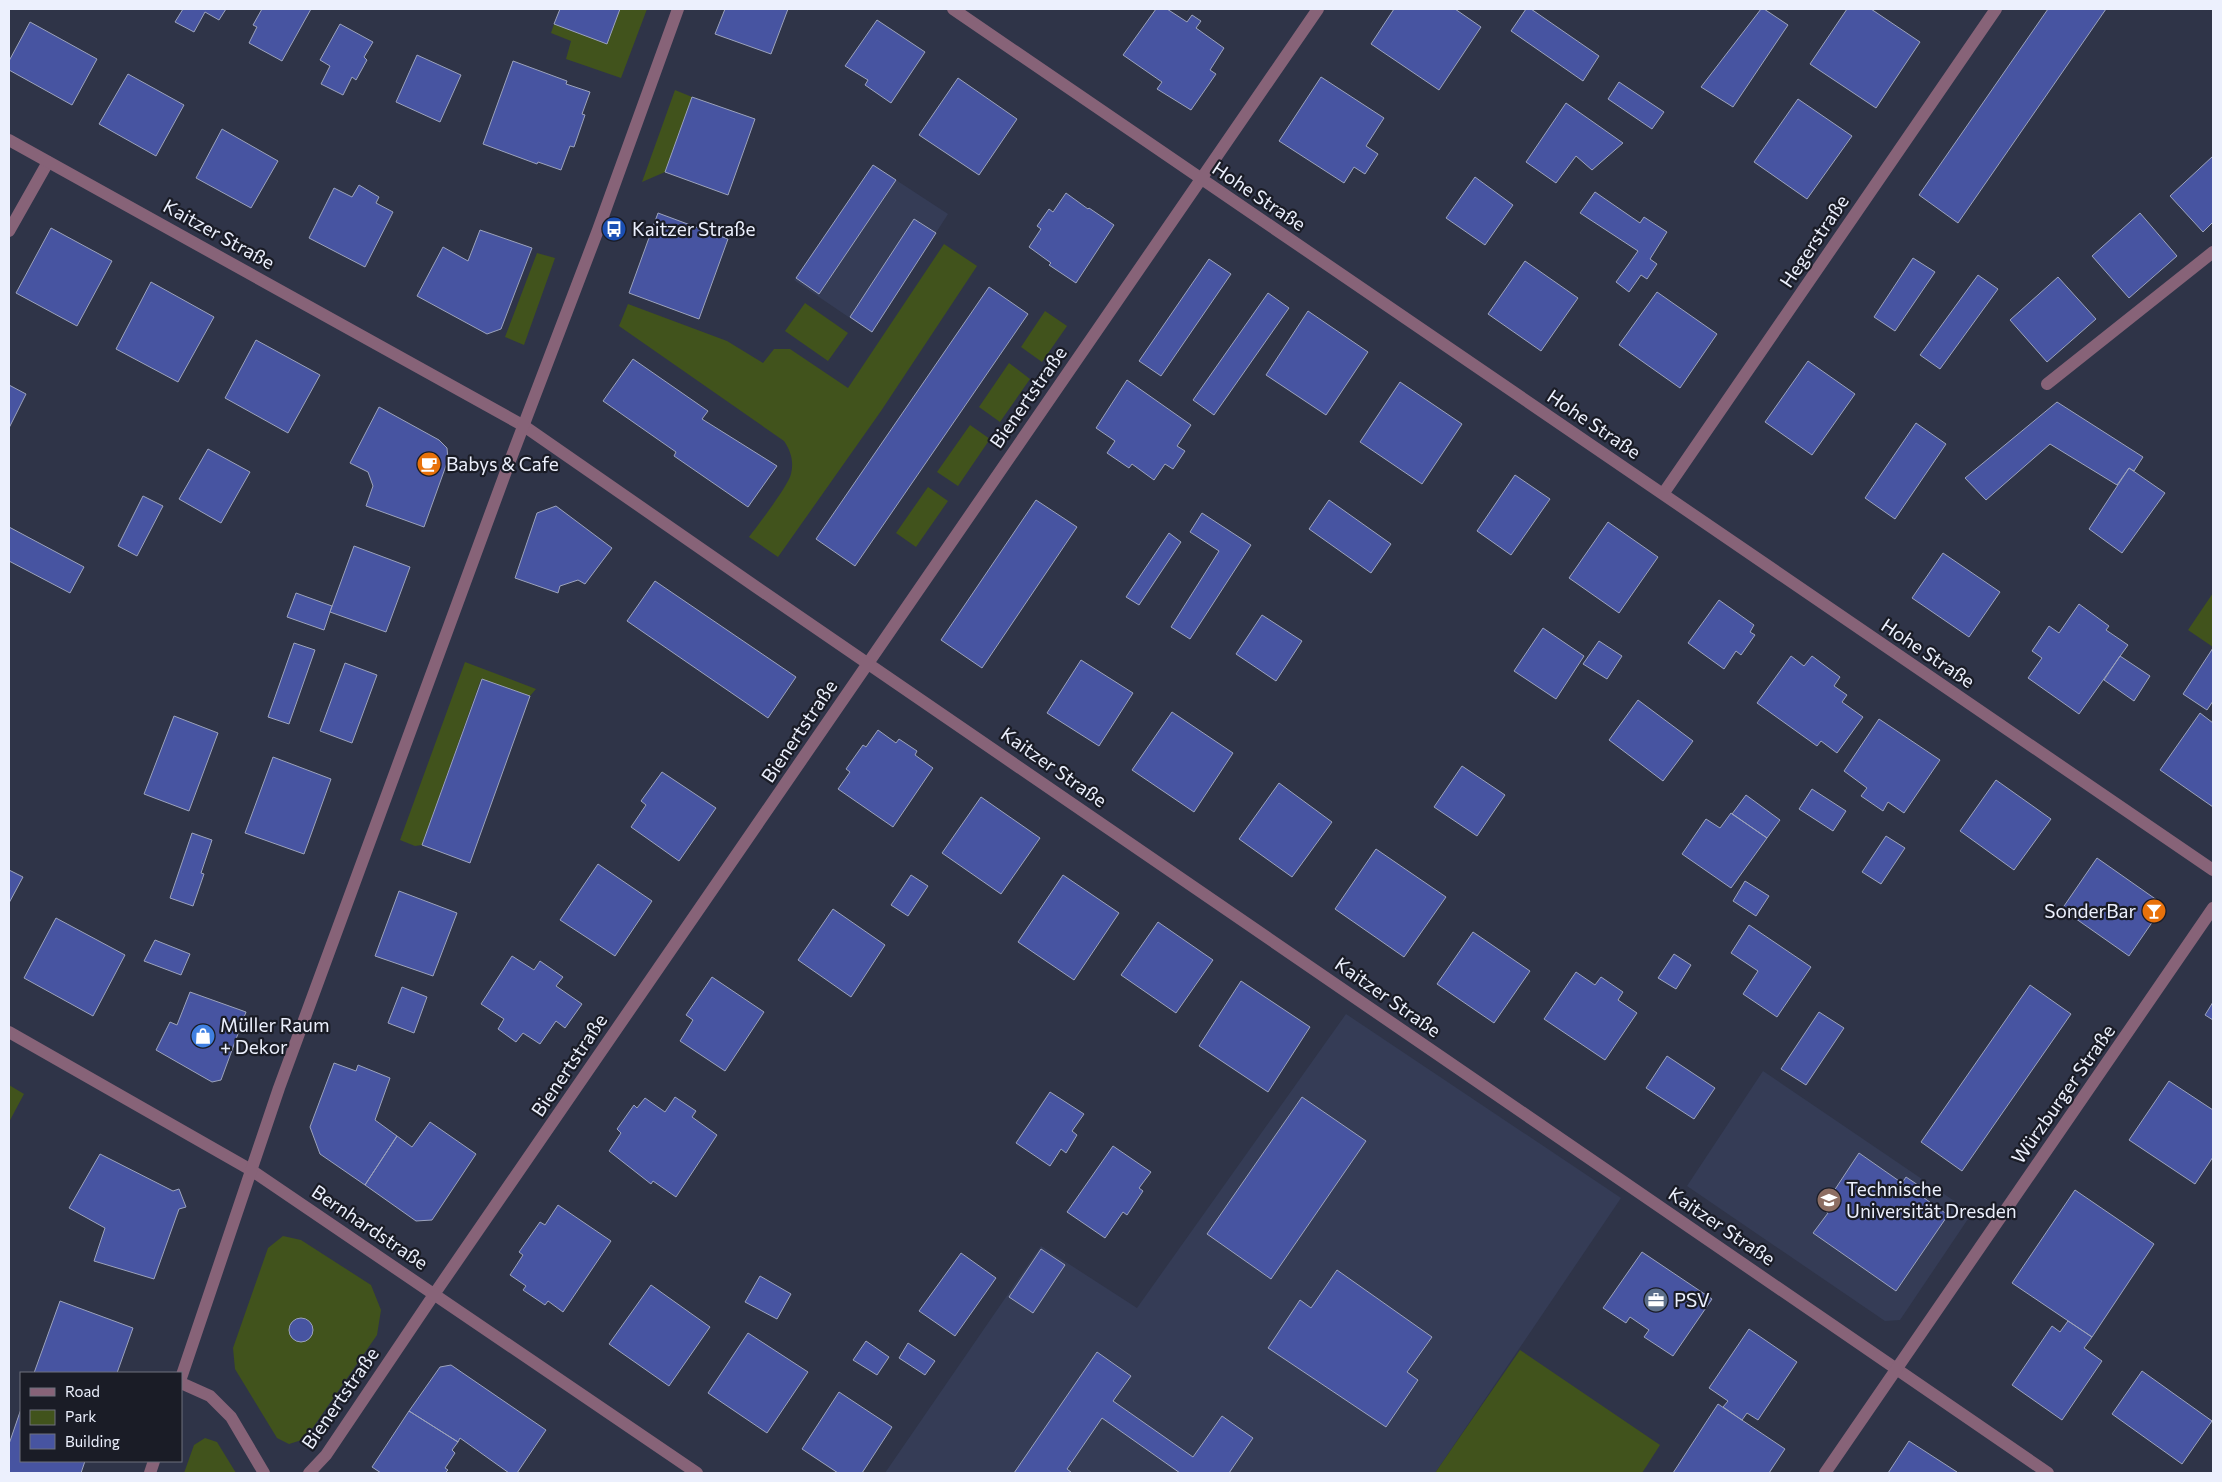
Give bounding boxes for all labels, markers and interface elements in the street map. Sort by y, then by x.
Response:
street label: Hohe Straße [1208,156,1310,235]
street label: Hegerstraße [1774,190,1853,291]
street label: Kaitzer Straße [160,194,279,274]
bus stop icon: Kaitzer Straße [601,216,627,242]
place label: Kaitzer Straße [632,217,756,240]
street label: Bienertstraße [984,341,1071,452]
street label: Hohe Straße [1543,384,1645,463]
cafe icon: Babys & Cafe [416,451,442,477]
place label: Babys & Cafe [446,452,559,475]
street label: Hohe Straße [1877,613,1979,692]
street label: Bienertstraße [756,675,841,786]
street label: Kaitzer Straße [997,722,1112,811]
bar icon: SonderBar [2141,898,2167,924]
place label: SonderBar [2044,899,2136,922]
street label: Kaitzer Straße [1331,952,1446,1041]
street label: Bienertstraße [526,1009,611,1120]
place label: Müller Raum + Dekor [220,1013,329,1058]
street label: Würzburger Straße [2006,1020,2119,1168]
shop icon: Müller Raum + Dekor [190,1023,216,1049]
place label: Technische Universität Dresden [1846,1177,2017,1222]
street label: Bernhardstraße [308,1179,433,1274]
street label: Kaitzer Straße [1665,1181,1780,1270]
school or university icon: Technische Universität Dresden [1816,1187,1842,1213]
office icon: PSV [1643,1287,1669,1313]
place label: PSV [1674,1288,1710,1311]
street label: Bienertstraße [296,1342,383,1453]
legend [20,1372,182,1462]
text: Road [65,1382,100,1400]
text: Park [65,1407,96,1425]
text: Building [65,1432,120,1450]

